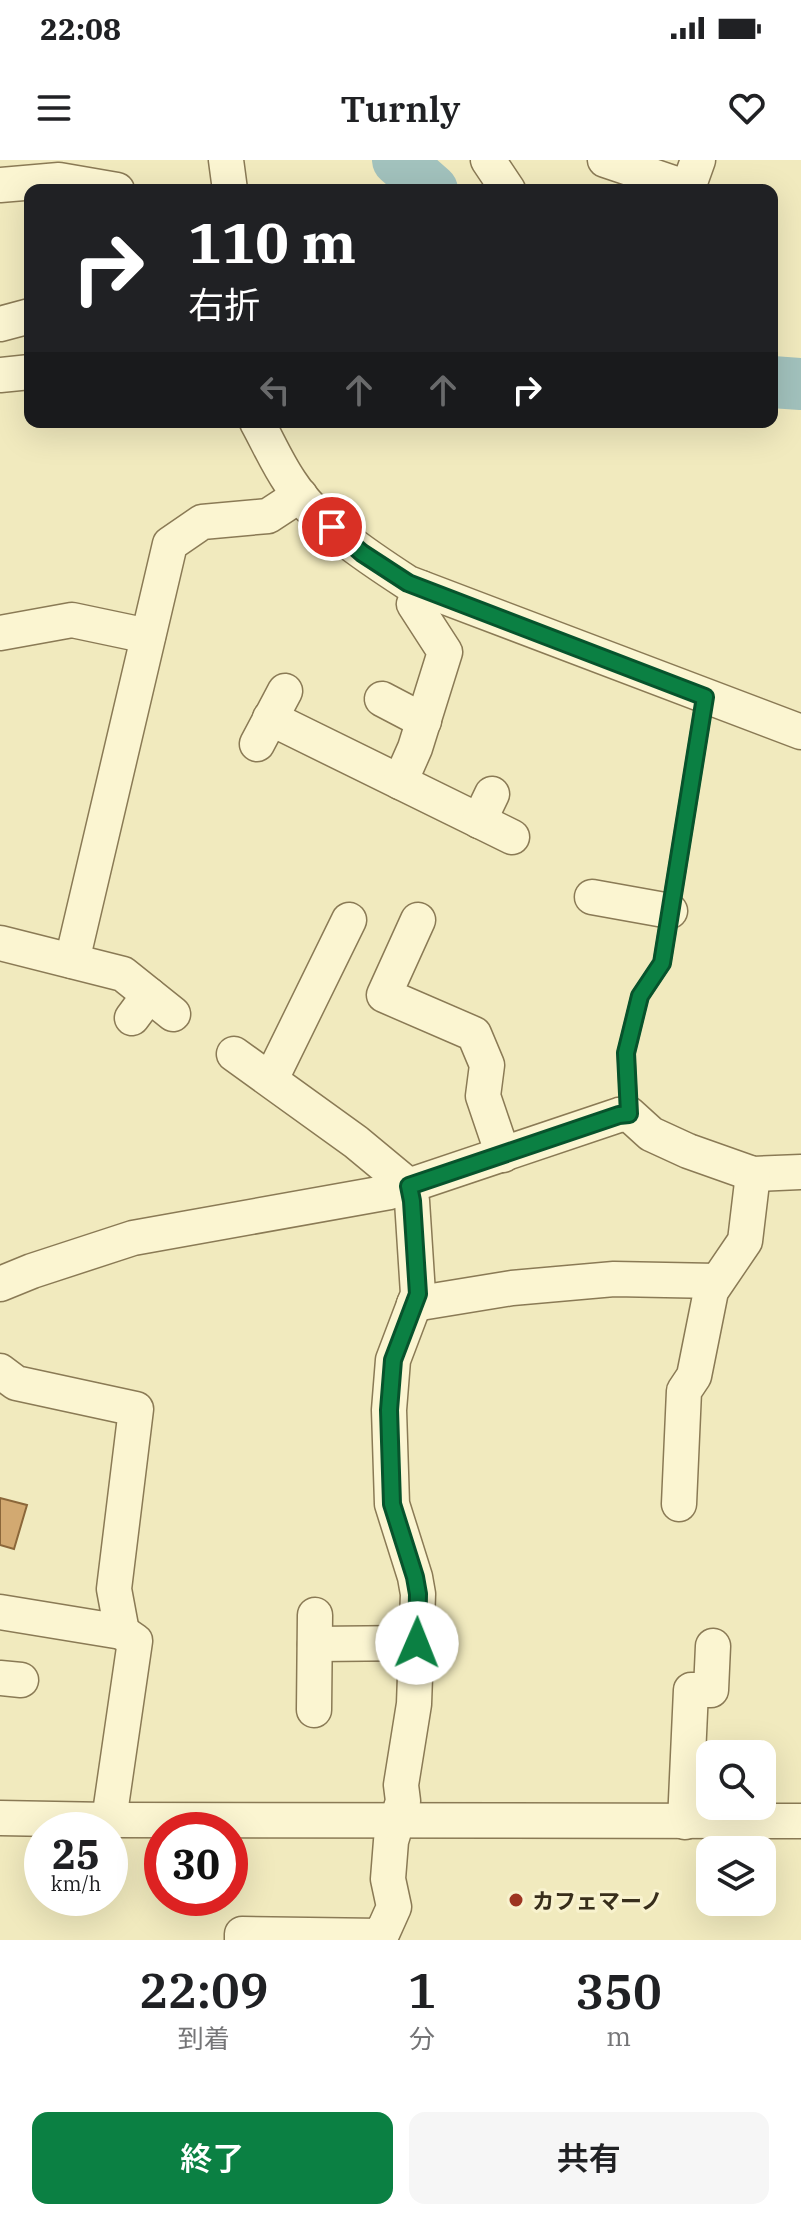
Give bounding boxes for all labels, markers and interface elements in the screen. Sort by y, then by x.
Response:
text: 22:08 [40,9,121,48]
text: Turnly [341,85,460,132]
icon: menu [32,86,76,130]
icon: heart [725,86,769,130]
text: 110 m [188,206,356,278]
icon: right [56,216,160,320]
text: 右折 [188,281,260,328]
icon: left [253,368,297,412]
icon: ahead [337,368,381,412]
icon: ahead [421,368,465,412]
icon: right [505,368,549,412]
pin [298,493,366,561]
icon: arrive [310,505,354,549]
position arrow [375,1601,459,1685]
map controls [696,1740,776,1916]
button: search [696,1740,776,1820]
speed limit sign: 30 [144,1812,248,1916]
text: 25 [52,1828,100,1880]
button: layers [696,1836,776,1916]
text: km/h [51,1870,101,1897]
place label: カフェマーノ [532,1886,663,1915]
marker: カフェマーノ [507,1891,525,1909]
text: 22:09 [139,1959,269,2021]
text: 1 [408,1959,436,2021]
text: 350 [576,1960,662,2022]
text: m [606,2019,631,2053]
text: 到着 [178,2021,230,2055]
text: 分 [409,2021,435,2055]
button: 終了 [32,2112,393,2204]
button: 共有 [409,2112,769,2204]

